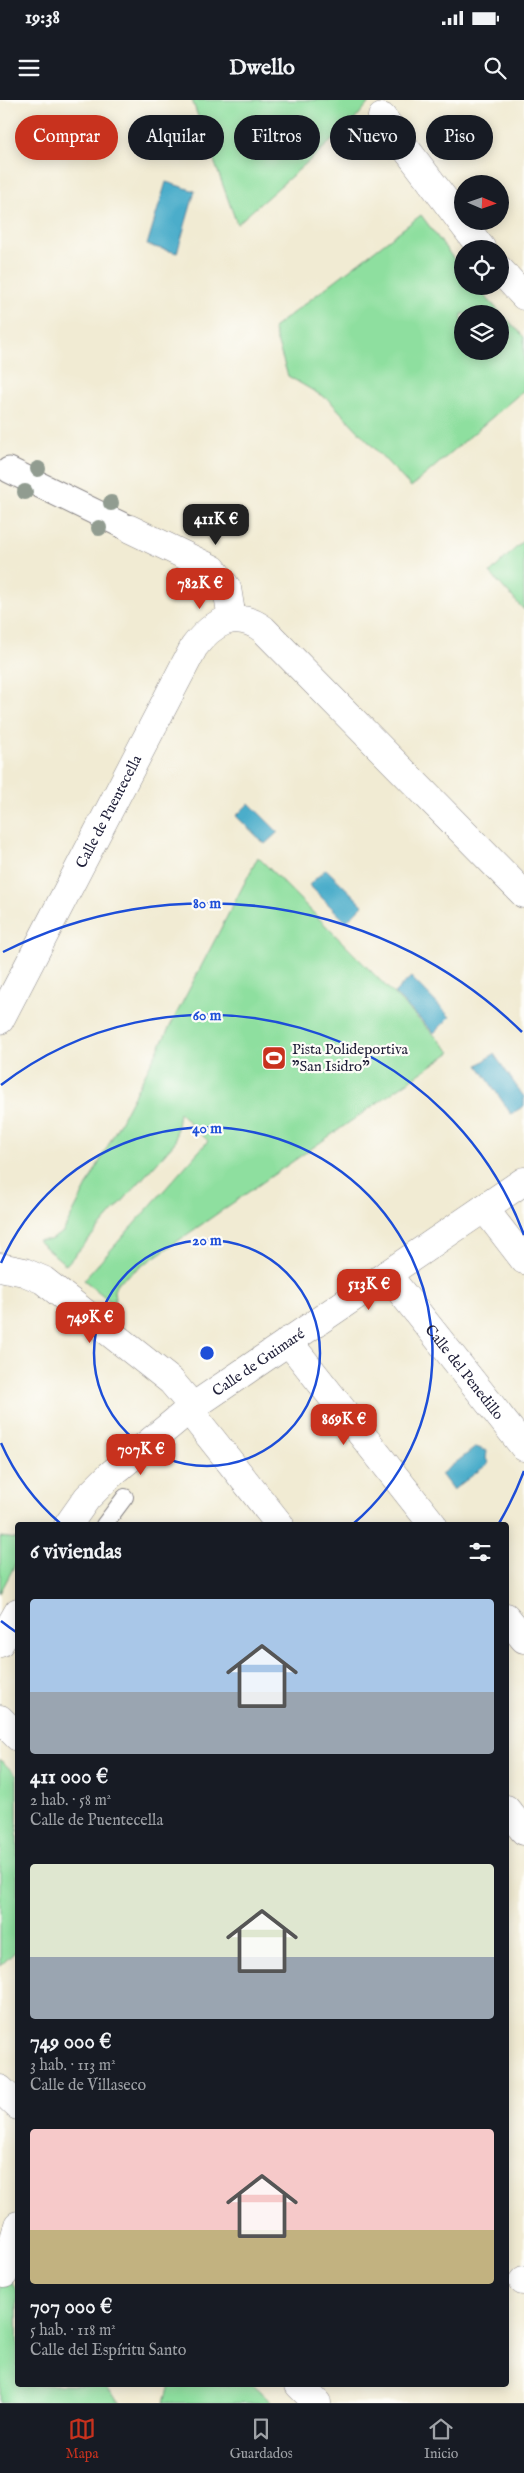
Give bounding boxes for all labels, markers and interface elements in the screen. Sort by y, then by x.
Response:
text: 19:38 [25,6,60,30]
icon: menu [15,54,43,82]
text: Dwello [229,54,295,82]
icon: search [481,54,509,82]
chip: Comprar [15,115,118,160]
chip: Alquilar [128,115,224,160]
chip: Filtros [234,115,320,160]
chip: Nuevo [330,115,416,160]
chip: Piso [426,115,493,160]
north arrow [454,175,509,230]
map controls [454,175,509,360]
button: locate [454,240,509,295]
button: layers [454,305,509,360]
pin: 411K € [175,504,257,546]
text: 411K € [194,510,238,530]
pin: 782K € [159,568,241,610]
text: 782K € [177,574,223,594]
street label: Calle de Puentecella [71,751,146,871]
text: 80 m [193,894,221,913]
text: 60 m [193,1006,222,1025]
place label: Pista Polideportiva "San Isidro" [292,1040,409,1076]
sports icon: Pista Polideportiva "San Isidro" [261,1045,287,1071]
text: 40 m [192,1119,222,1138]
text: 20 m [192,1231,222,1250]
pin: 513K € [328,1268,410,1311]
text: 513K € [348,1275,390,1295]
pin: 749K € [49,1302,131,1344]
text: 749K € [67,1308,113,1328]
street label: Calle del Penedillo [421,1320,508,1423]
street label: Calle de Guimaré [208,1324,308,1400]
centre of rings [198,1344,216,1362]
pin: 869K € [303,1404,385,1446]
text: 869K € [322,1410,366,1430]
pin: 707K € [100,1434,182,1476]
text: 707K € [117,1440,165,1460]
icon: filters [466,1538,494,1566]
text: 6 viviendas [30,1539,122,1566]
icon: home [217,1631,307,1721]
text: 411 000 € [30,1764,108,1791]
text: 2 hab. · 58 m² [30,1791,111,1811]
text: Calle de Puentecella [30,1811,163,1831]
icon: home [217,1896,307,1986]
text: 749 000 € [30,2029,112,2056]
text: 3 hab. · 113 m² [30,2056,116,2076]
text: Calle de Villaseco [30,2076,146,2096]
icon: home [217,2161,307,2251]
text: 707 000 € [30,2294,112,2321]
text: 5 hab. · 118 m² [30,2321,116,2341]
text: Calle del Espíritu Santo [30,2341,186,2361]
tab: Mapa [66,2415,98,2463]
tab: Guardados [230,2415,293,2463]
tab: Inicio [424,2415,458,2463]

